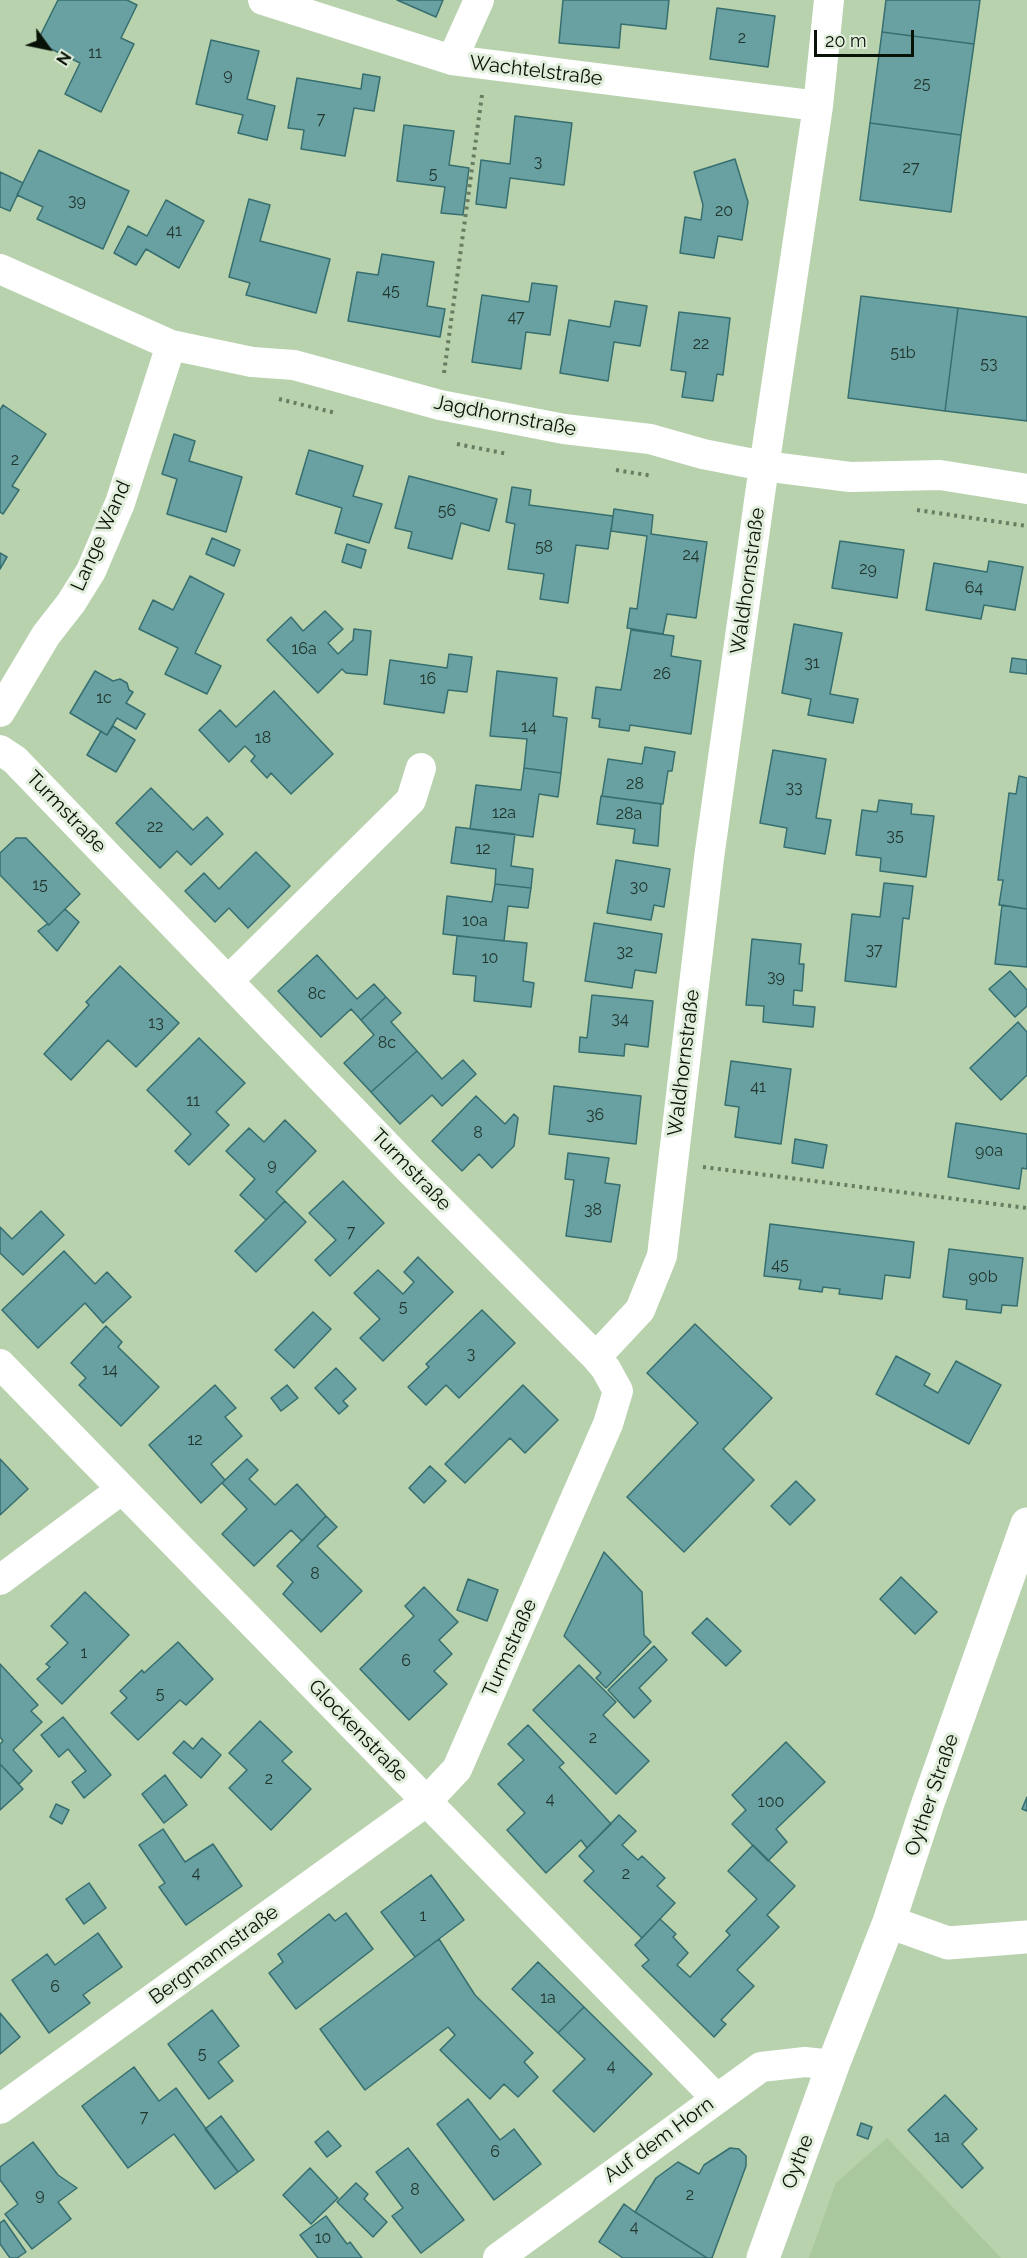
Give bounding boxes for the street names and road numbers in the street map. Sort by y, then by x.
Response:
street label: Wachtelstraße [468,51,604,91]
street label: Jagdhornstraße [432,390,578,442]
street label: Lange Wand [66,477,136,595]
street label: Waldhornstraße [726,506,770,656]
street label: Turmstraße [21,766,111,858]
street label: Waldhornstraße [663,988,705,1138]
street label: Turmstraße [366,1124,456,1216]
street label: Turmstraße [478,1595,542,1701]
street label: Glockenstraße [303,1675,413,1787]
street label: Oyther Straße [900,1731,964,1859]
street label: Bergmannstraße [145,1900,283,2010]
street label: Auf dem Horn [599,2092,719,2188]
street label: Oythe [777,2132,819,2192]

